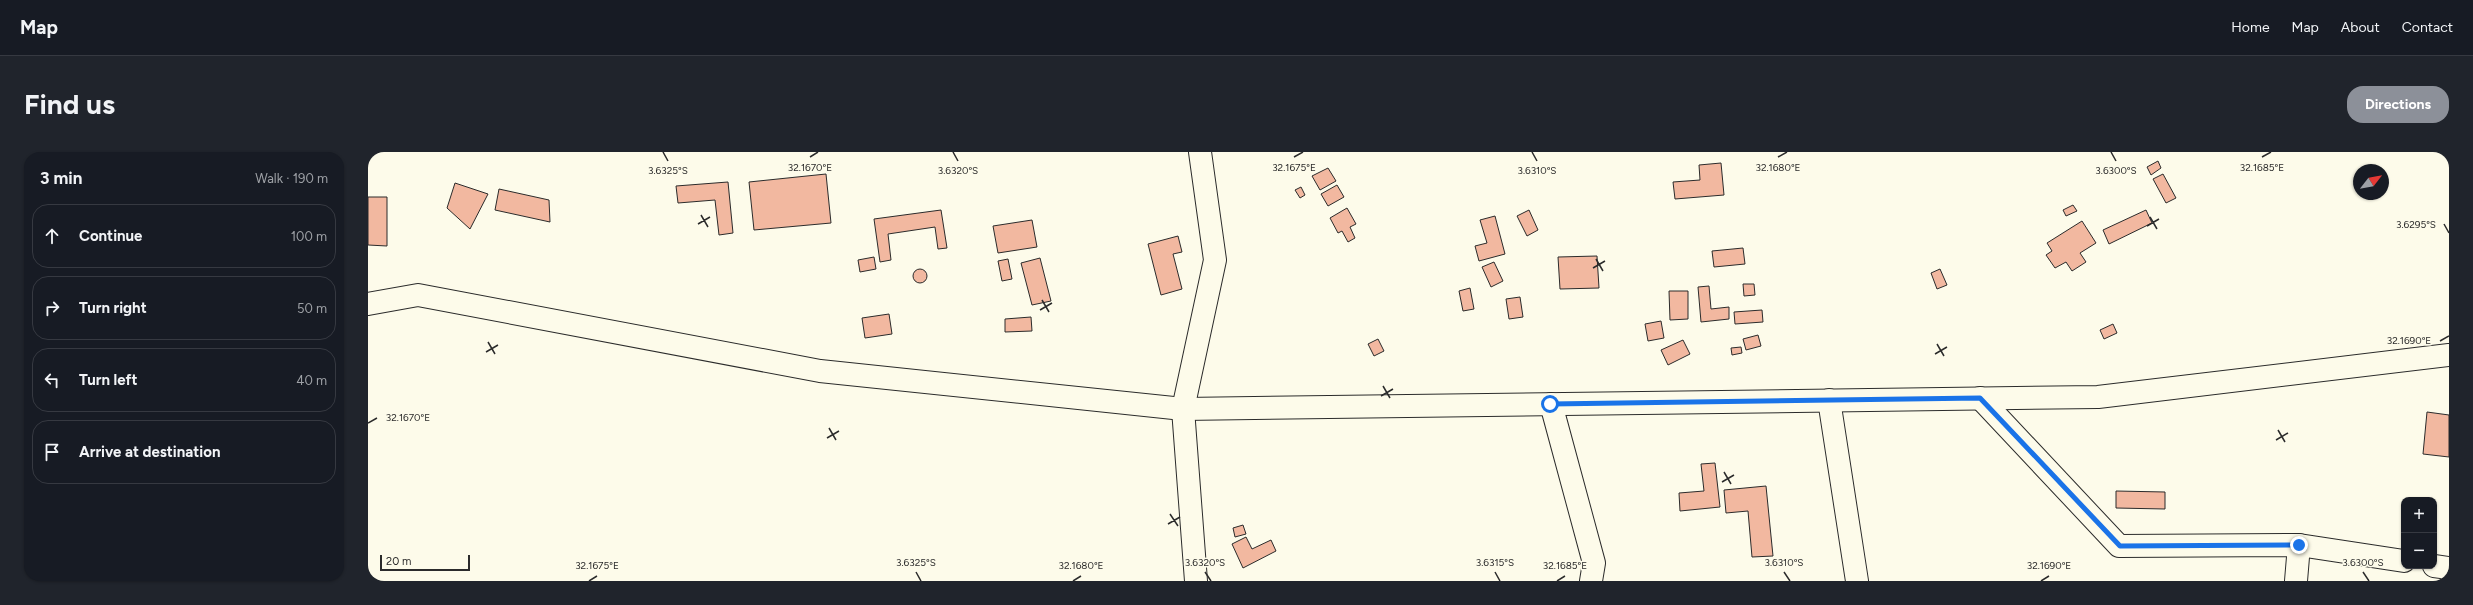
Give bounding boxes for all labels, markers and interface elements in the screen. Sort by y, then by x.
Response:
text: Map [20,16,58,39]
text: Home [2231,19,2270,36]
text: Map [2292,19,2319,36]
text: About [2341,19,2380,36]
text: Contact [2402,19,2453,36]
button: Directions [2347,86,2449,123]
text: Find us [24,87,115,121]
text: 32.1670°E [788,161,832,174]
text: 32.1675°E [1272,161,1316,174]
text: 32.1680°E [1755,161,1801,174]
text: 32.1685°E [2240,161,2284,174]
text: 3.6325°S [648,164,688,177]
text: 3.6320°S [938,164,978,177]
text: 3.6310°S [1518,164,1557,177]
text: 3.6300°S [2095,164,2137,177]
north arrow [2353,164,2389,200]
text: 3 min [40,168,82,188]
text: Walk · 190 m [255,171,328,186]
text: 3.6295°S [2396,218,2436,231]
icon: ahead [41,225,63,247]
text: Continue [79,227,142,245]
text: 100 m [291,229,327,244]
icon: right [41,297,63,319]
text: Turn right [79,299,147,317]
text: 50 m [297,301,327,316]
text: 32.1690°E [2387,334,2431,347]
icon: left [41,369,63,391]
text: Turn left [79,371,137,389]
text: 40 m [296,373,327,388]
route start [1541,395,1559,413]
text: 32.1670°E [386,411,430,424]
icon: arrive [41,441,63,463]
text: Arrive at destination [79,443,220,461]
map controls [2401,497,2437,569]
button: + [2401,497,2437,533]
button: − [2401,533,2437,569]
route end [2290,536,2308,554]
scale bar [380,553,470,572]
text: 20 m [386,555,411,568]
text: 3.6325°S [896,556,936,569]
text: 3.6320°S [1185,556,1225,569]
text: 3.6315°S [1476,556,1514,569]
text: 3.6310°S [1765,556,1804,569]
text: 3.6300°S [2342,556,2384,569]
text: 32.1675°E [575,559,619,572]
text: 32.1680°E [1058,559,1104,572]
text: 32.1685°E [1543,559,1587,572]
text: 32.1690°E [2027,559,2071,572]

